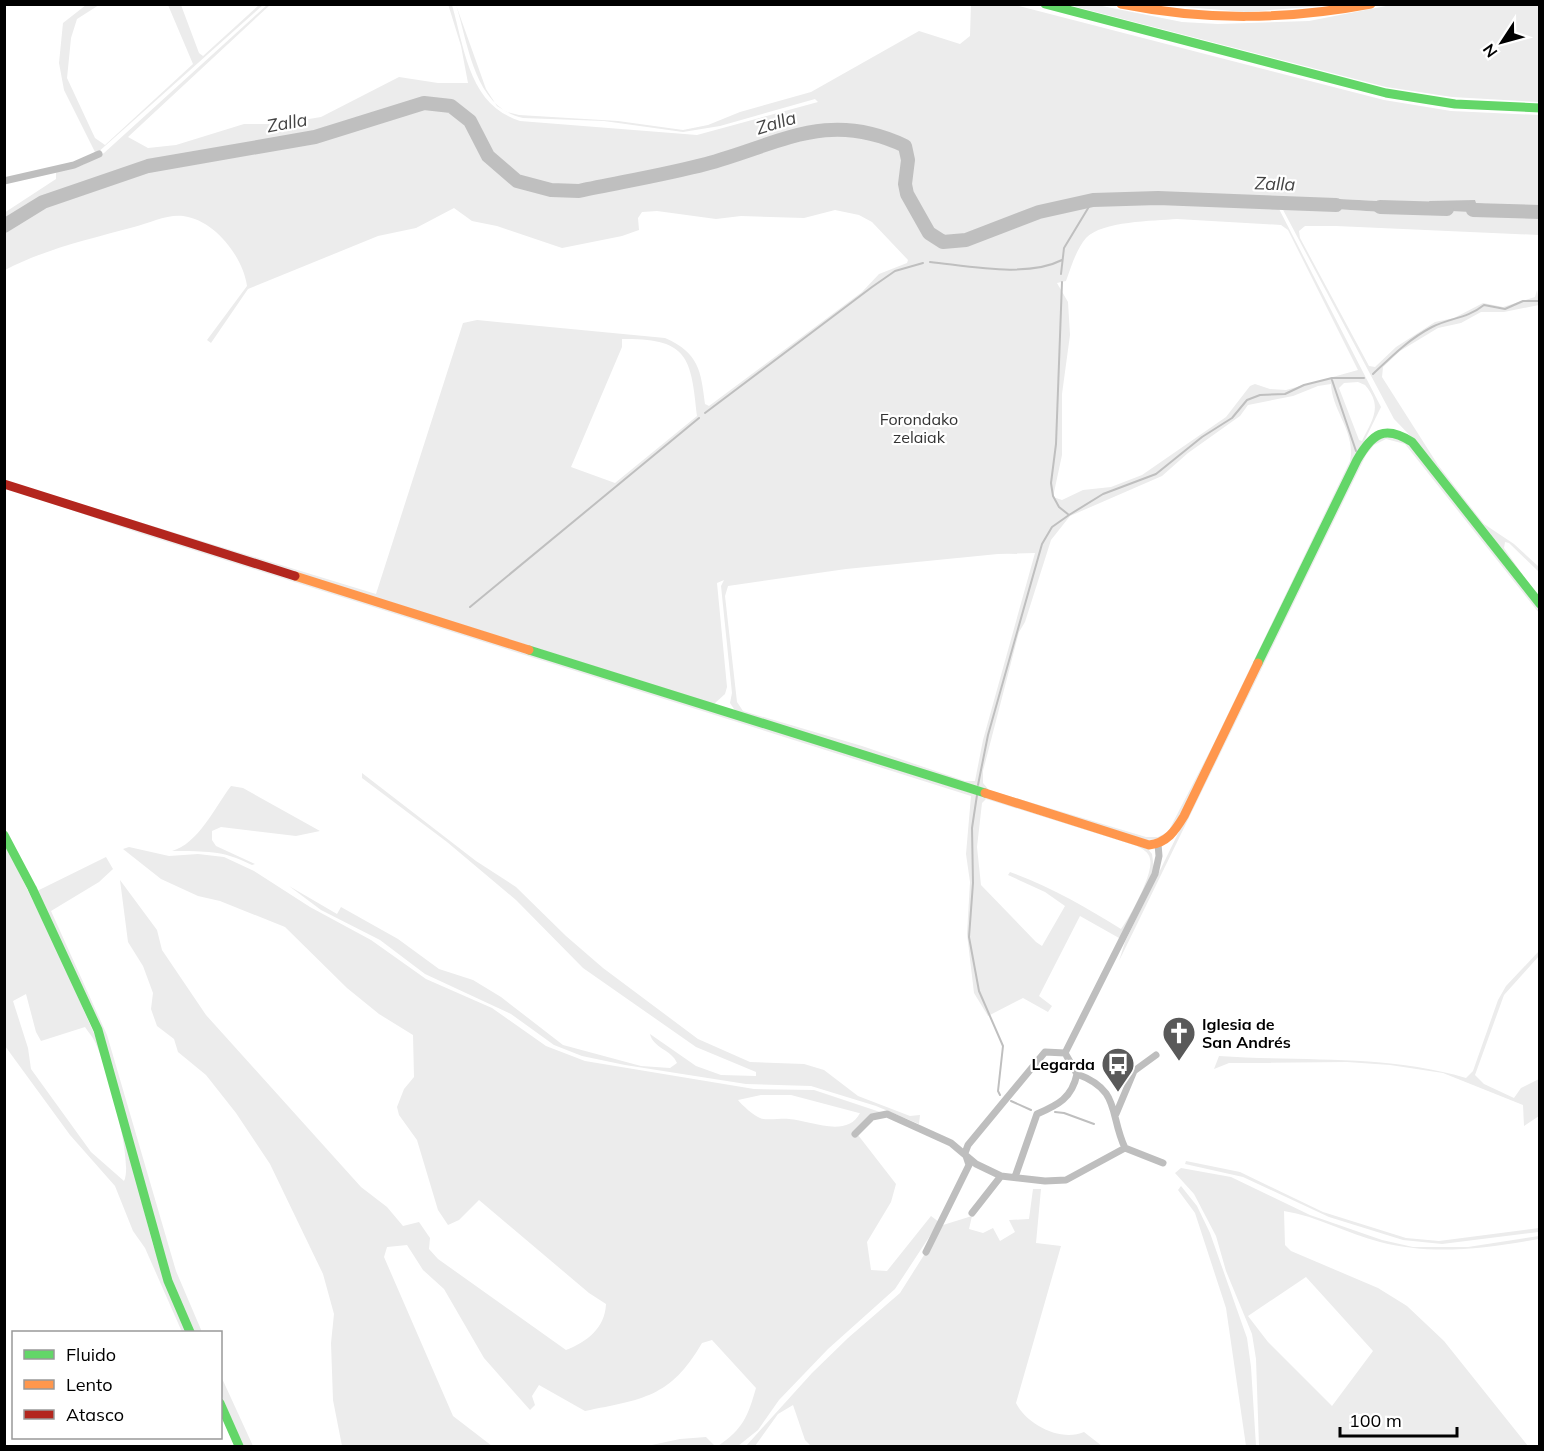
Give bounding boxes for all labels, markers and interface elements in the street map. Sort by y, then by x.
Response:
north arrow [1472,12,1532,72]
text: N [1478,40,1502,62]
water label: Zalla [753,106,799,139]
water label: Zalla [265,108,309,137]
water label: Zalla [1254,171,1296,196]
park label: Forondako zelaiak [880,409,958,447]
place label: Iglesia de San Andrés [1202,1014,1291,1052]
church icon: Iglesia de San Andrés [1161,1015,1197,1062]
bus stop icon: Legarda [1100,1046,1136,1093]
place label: Legarda [1031,1054,1095,1074]
legend [12,1331,222,1439]
text: Fluido [66,1343,116,1366]
text: Lento [66,1373,113,1396]
scale bar [1340,1400,1457,1438]
text: Atasco [66,1403,124,1426]
text: 100 m [1349,1409,1402,1432]

